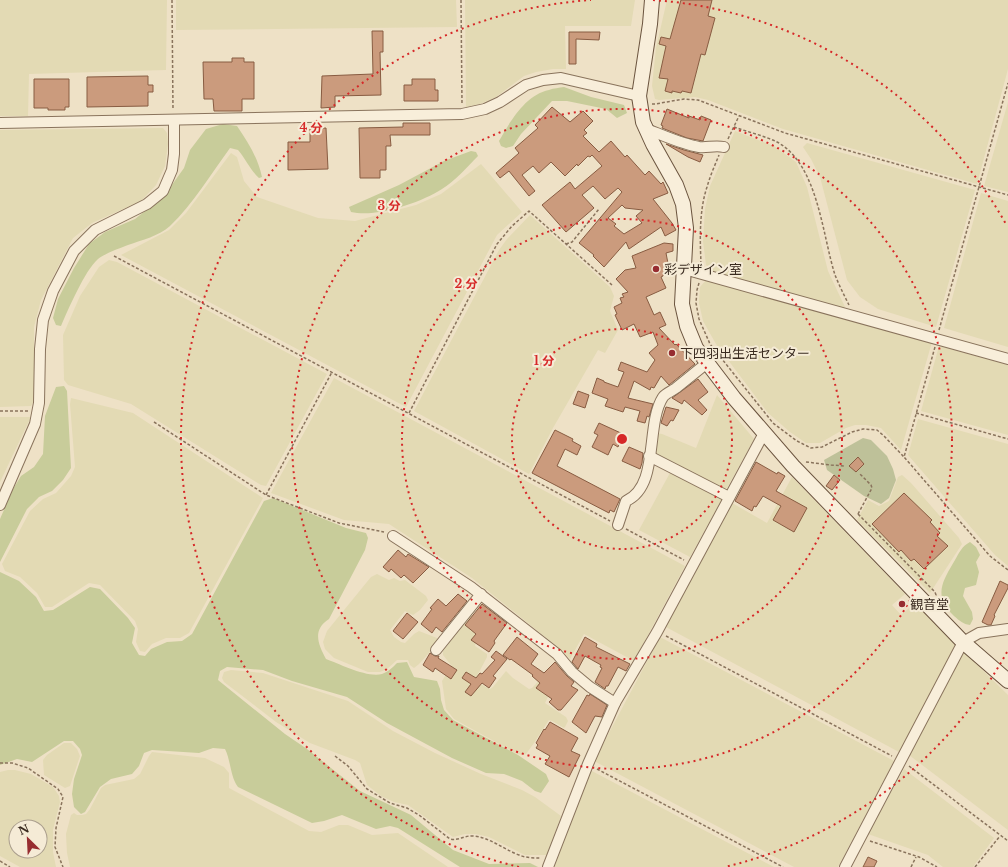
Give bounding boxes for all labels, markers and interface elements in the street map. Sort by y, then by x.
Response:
text: 4 分 [299,120,323,135]
text: 3 分 [378,198,400,213]
place label: 彩デザイン室 [664,261,742,278]
marker: 彩デザイン室 [651,264,661,274]
text: 2 分 [454,276,478,291]
place label: 下四羽出生活センター [680,345,810,362]
marker: 下四羽出生活センター [667,348,677,358]
text: 1 分 [534,353,554,368]
centre of rings [615,432,629,446]
place label: 観音堂 [910,596,949,613]
marker: 観音堂 [897,599,907,609]
north arrow [8,819,48,859]
text: N [16,821,32,838]

